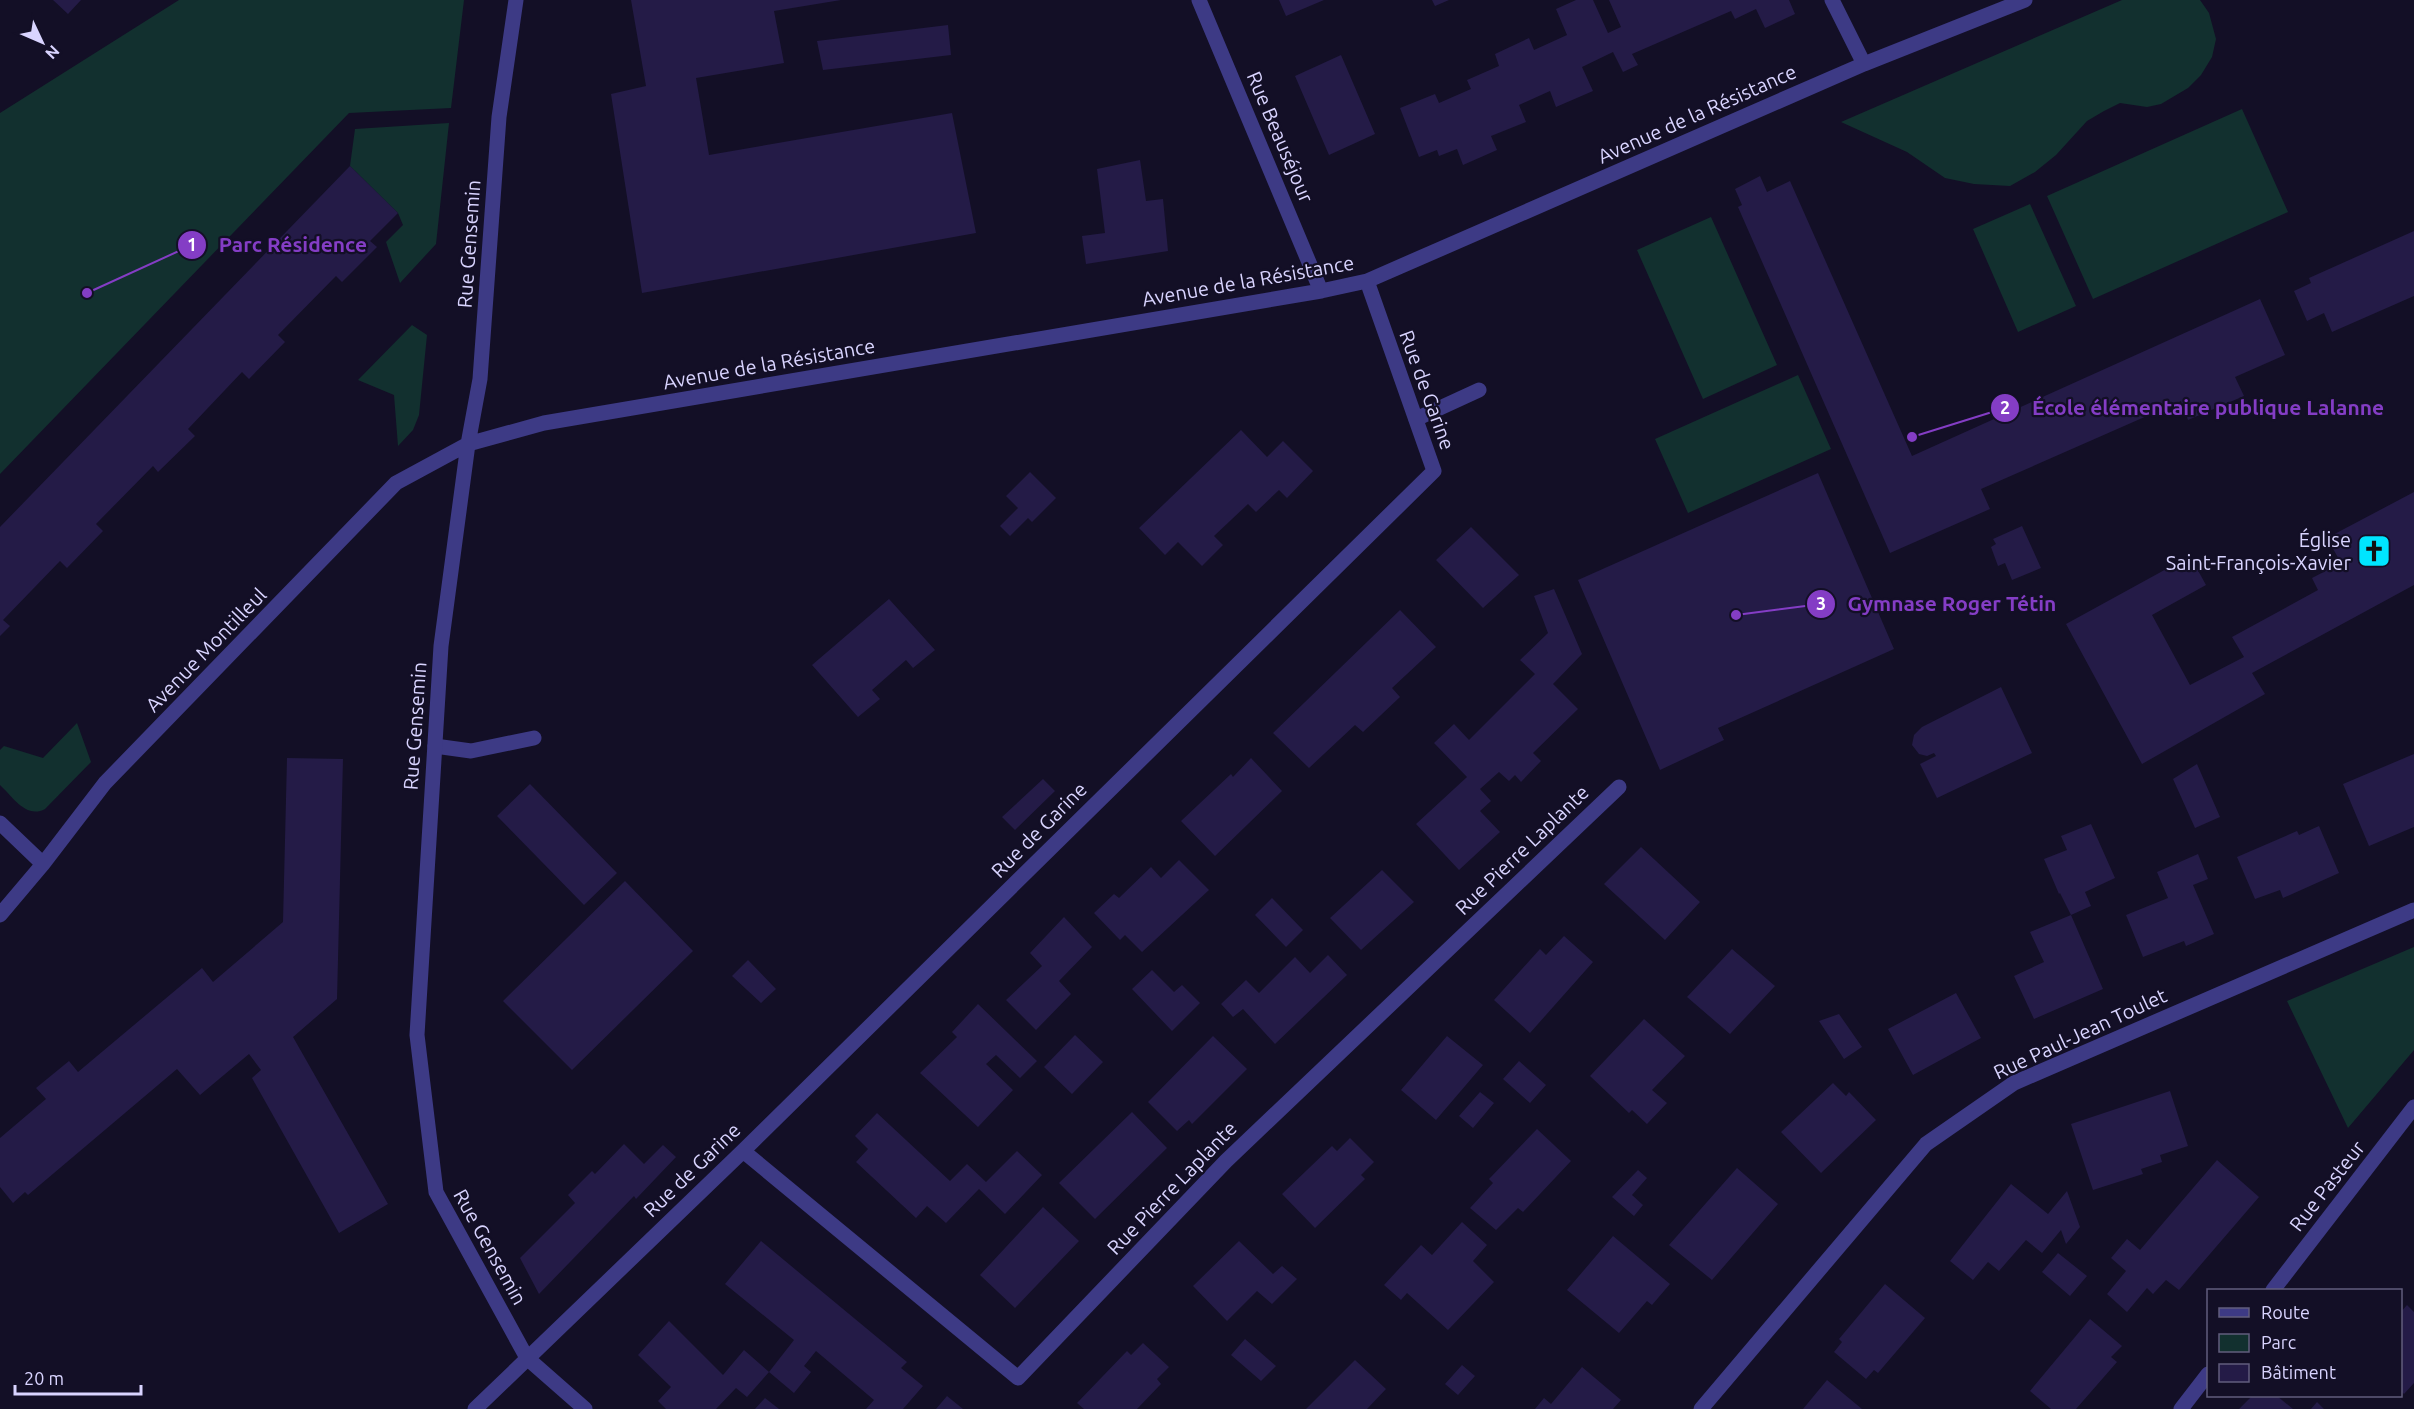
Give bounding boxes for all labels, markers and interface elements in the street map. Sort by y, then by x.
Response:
north arrow [12,12,72,72]
text: N [42,42,63,63]
street label: Avenue de la Résistance [1594,59,1800,168]
street label: Rue Beauséjour [1242,68,1319,206]
street label: Rue Gensemin [453,179,484,309]
callout: Parc Résidence [177,225,379,264]
text: Parc Résidence [219,232,367,256]
text: 1 [187,234,197,254]
street label: Avenue de la Résistance [1140,251,1356,310]
street label: Rue de Garine [1395,327,1460,453]
street label: Avenue de la Résistance [661,334,877,393]
callout: École élémentaire publique Lalanne [1990,389,2396,428]
text: École élémentaire publique Lalanne [2032,395,2384,419]
text: 2 [2000,397,2010,417]
place label: Église Saint-François-Xavier [2166,528,2351,574]
church icon: Église Saint-François-Xavier [2356,533,2392,569]
street label: Avenue Montilleul [141,583,271,716]
callout: Gymnase Roger Tétin [1806,584,2068,623]
text: Gymnase Roger Tétin [1848,591,2056,615]
text: 3 [1816,593,1826,613]
street label: Rue Gensemin [399,661,430,791]
street label: Rue de Garine [986,777,1091,882]
street label: Rue Pierre Laplante [1450,780,1593,919]
street label: Rue Paul-Jean Toulet [1990,983,2170,1084]
street label: Rue Pierre Laplante [1102,1116,1241,1259]
street label: Rue de Garine [639,1118,745,1221]
street label: Rue Pasteur [2284,1136,2369,1235]
street label: Rue Gensemin [449,1185,532,1309]
legend [2207,1289,2402,1397]
text: Route [2261,1302,2310,1322]
text: Parc [2261,1332,2296,1352]
scale bar [15,1358,141,1396]
text: Bâtiment [2261,1362,2336,1382]
text: 20 m [24,1368,64,1388]

